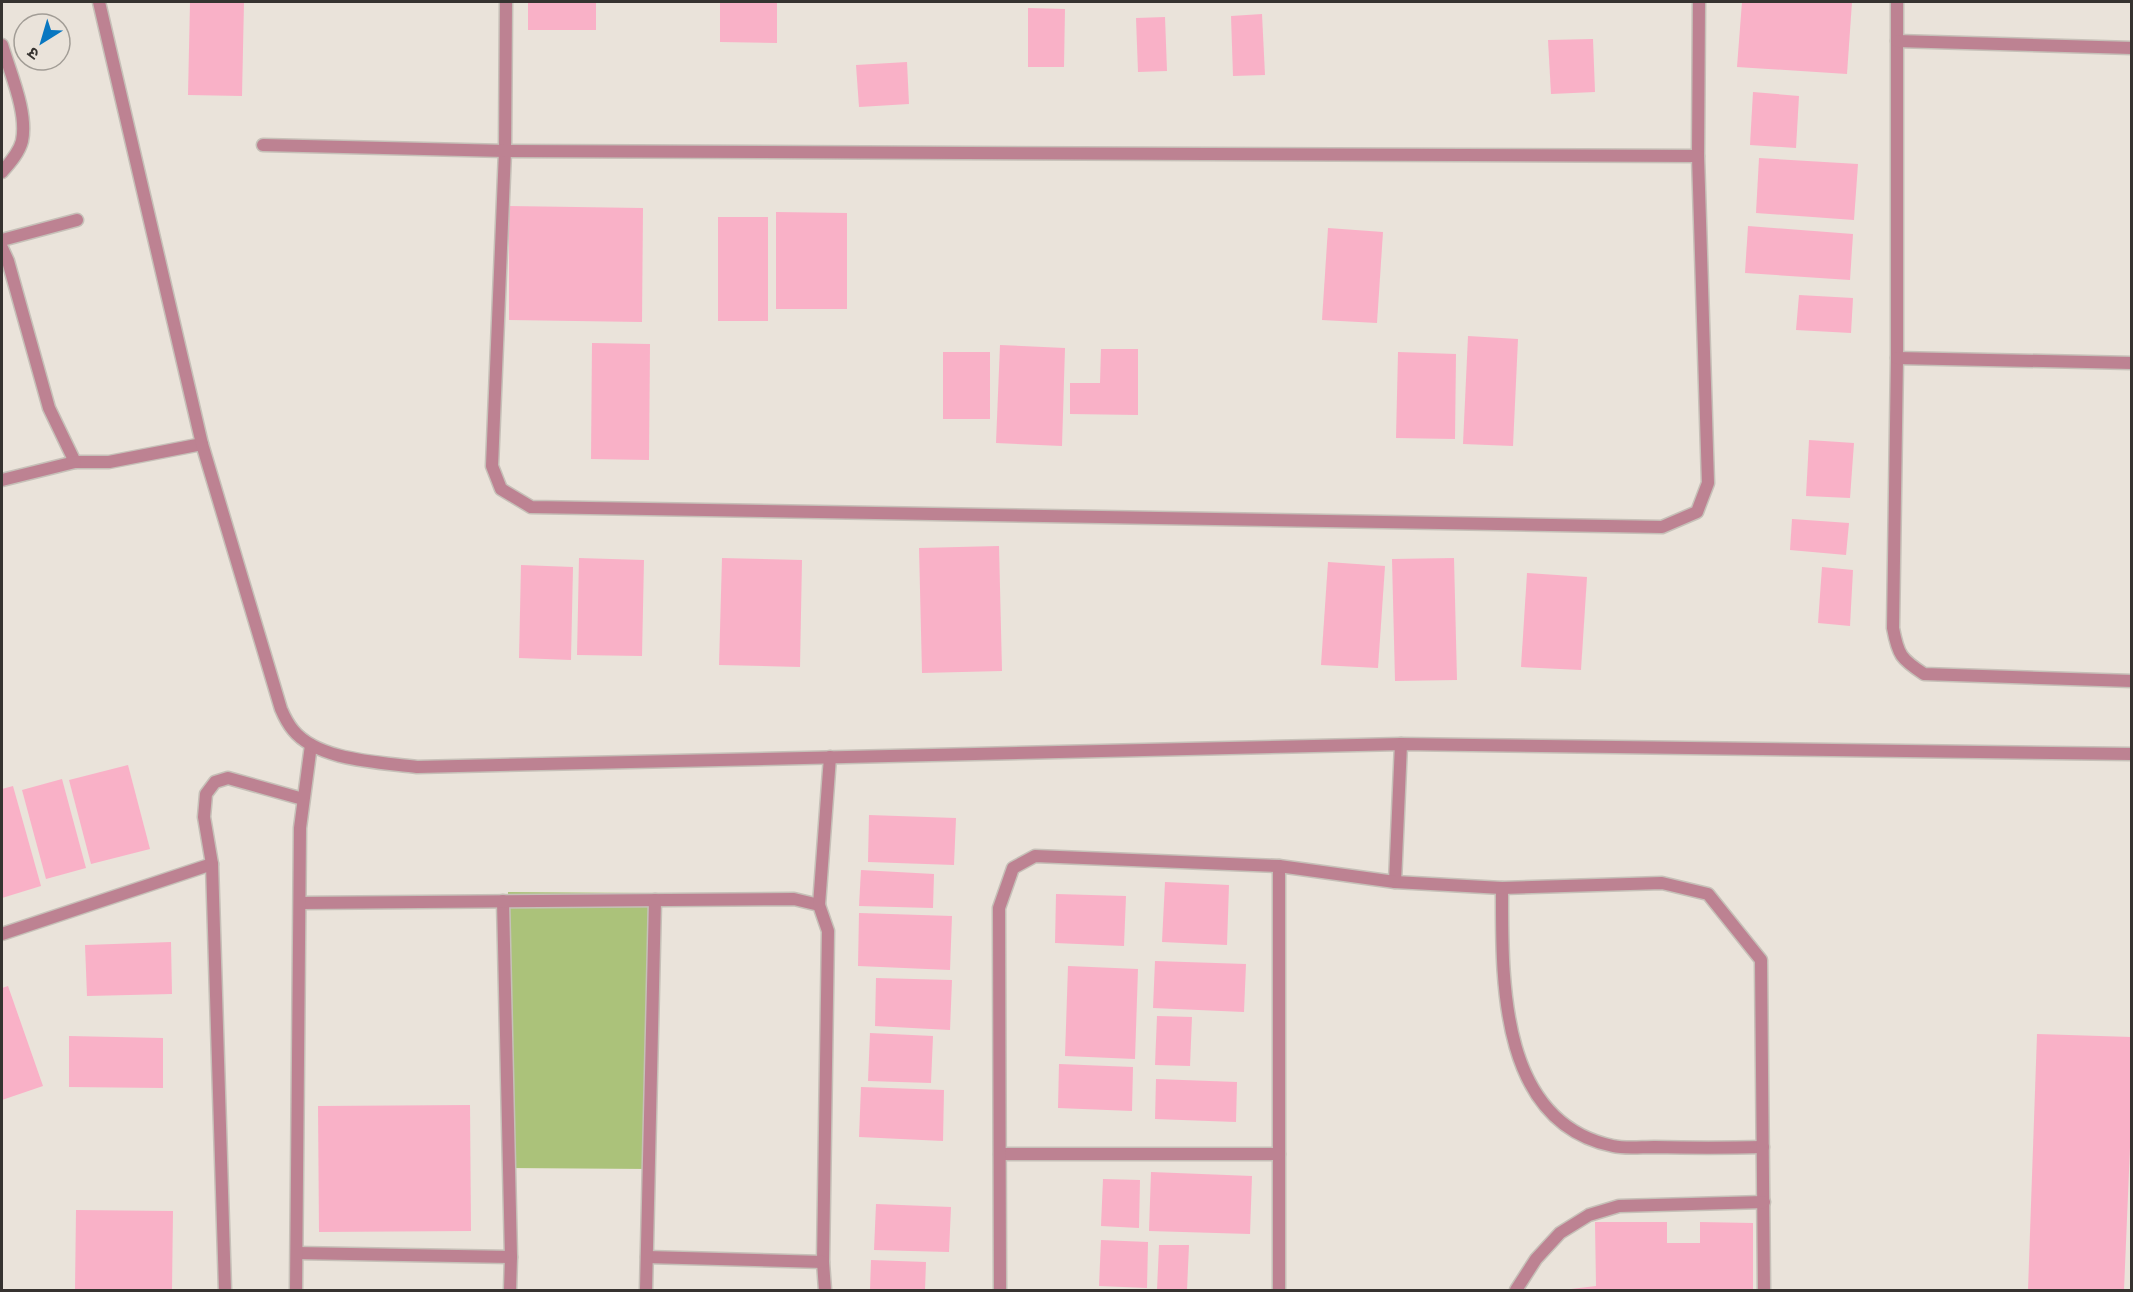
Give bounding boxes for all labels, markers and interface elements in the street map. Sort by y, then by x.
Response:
north arrow [12,12,72,72]
text: उ [23,43,43,64]

